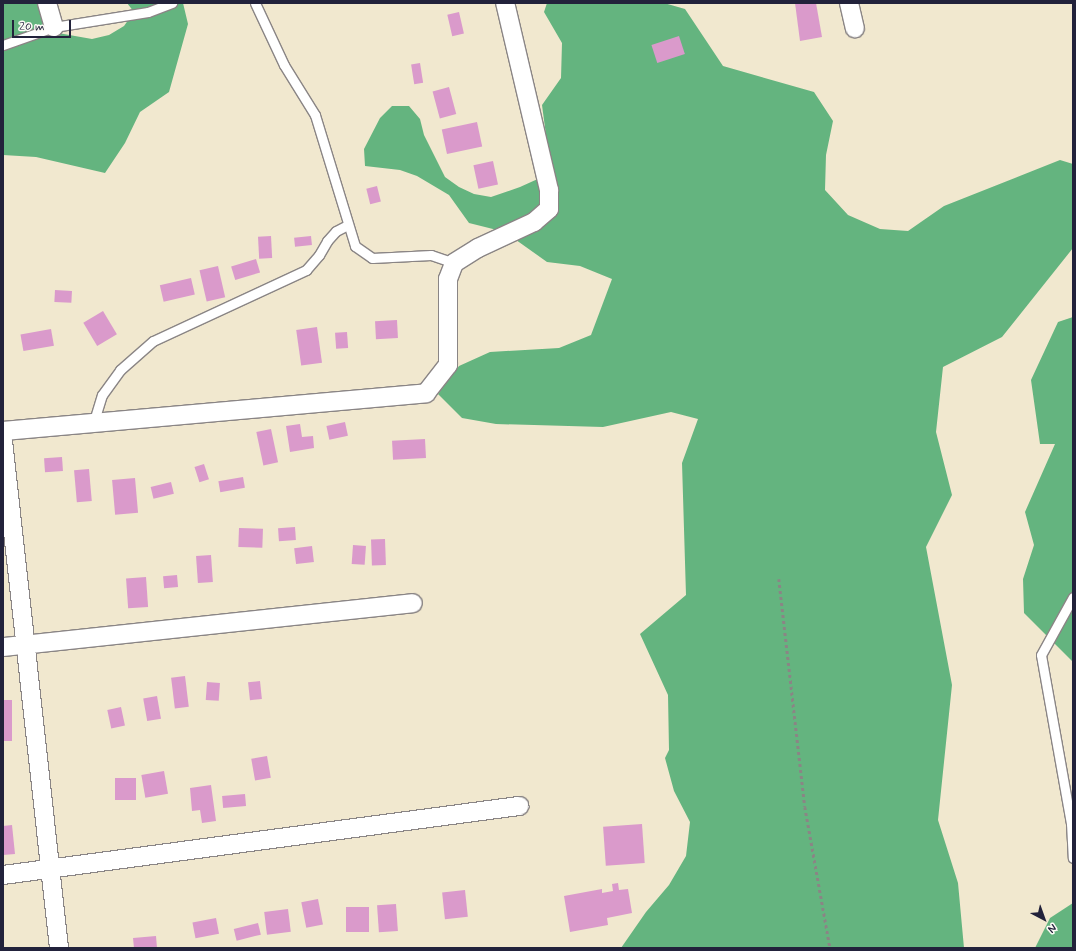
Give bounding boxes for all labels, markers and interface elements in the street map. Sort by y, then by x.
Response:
scale bar [14,12,73,38]
text: 20 m [19,19,45,35]
north arrow [1024,899,1064,939]
text: N [1045,920,1059,936]

